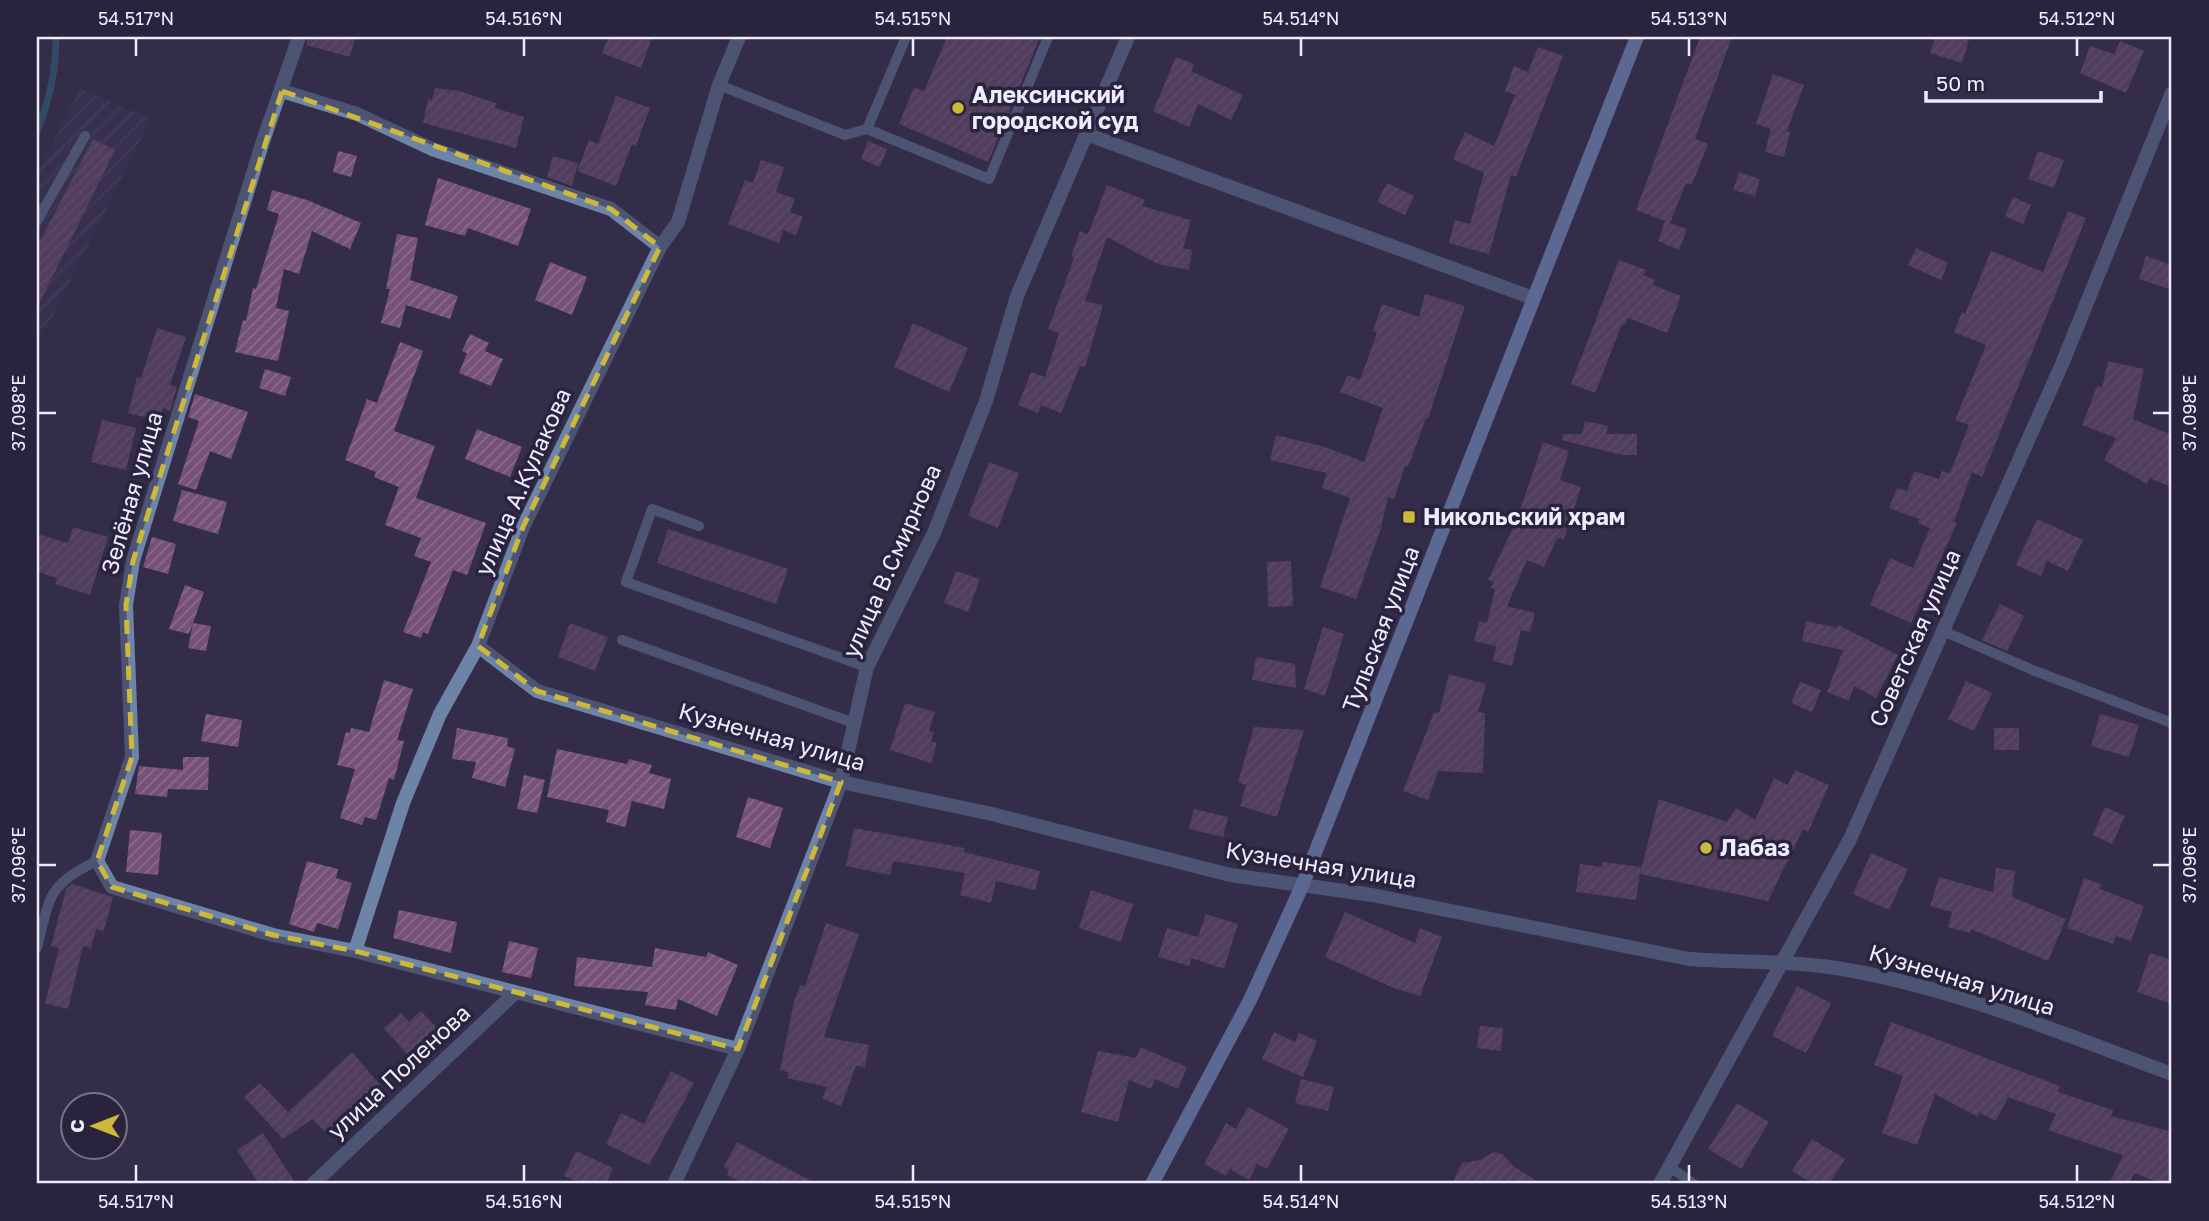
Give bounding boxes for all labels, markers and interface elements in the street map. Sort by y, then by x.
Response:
text: 54.517°N [98,7,174,29]
text: 54.516°N [485,7,563,29]
text: 54.515°N [874,7,952,29]
text: 54.514°N [1263,7,1339,29]
text: 54.513°N [1650,7,1728,29]
text: 54.512°N [2038,7,2116,29]
scale bar [1926,60,2100,104]
text: 50 m [1936,70,1985,96]
place label: Алексинский городской суд [972,80,1138,134]
marker: Алексинский городской суд [950,100,966,116]
text: 37.098°E [7,375,29,451]
text: 37.098°E [2178,375,2200,451]
street label: улица А.Кулакова [468,383,576,580]
street label: Зелёная улица [94,408,168,577]
street label: улица В.Смирнова [836,459,946,662]
place label: Никольский храм [1423,502,1625,530]
marker: Никольский храм [1401,509,1417,525]
street label: Тульская улица [1336,542,1425,716]
street label: Советская улица [1862,544,1966,731]
street label: Кузнечная улица [676,696,869,776]
text: 37.096°E [7,827,29,903]
text: 37.096°E [2178,827,2200,903]
place label: Лабаз [1720,833,1790,861]
street label: Кузнечная улица [1224,835,1419,893]
marker: Лабаз [1698,840,1714,856]
street label: Кузнечная улица [1866,937,2059,1021]
street label: улица Поленова [321,998,475,1144]
north arrow [60,1092,130,1162]
text: С [65,1119,88,1133]
text: 54.517°N [98,1190,174,1212]
text: 54.516°N [485,1190,563,1212]
text: 54.515°N [874,1190,952,1212]
text: 54.514°N [1263,1190,1339,1212]
text: 54.513°N [1650,1190,1728,1212]
text: 54.512°N [2038,1190,2116,1212]

